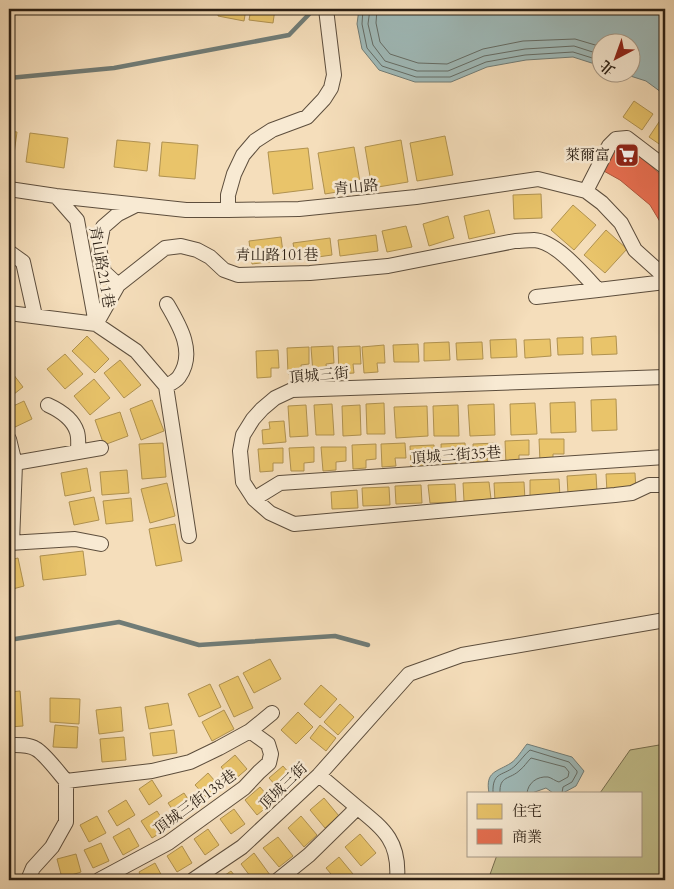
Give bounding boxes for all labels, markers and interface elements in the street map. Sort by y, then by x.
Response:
north arrow [592,32,642,82]
text: 北 [596,56,619,79]
supermarket icon: 萊爾富 [614,142,640,168]
place label: 萊爾富 [565,145,610,165]
street label: 青山路 [333,175,379,199]
street label: 青山路211巷 [85,224,119,310]
street label: 青山路101巷 [235,245,319,265]
street label: 頂城三街 [288,362,350,388]
street label: 頂城三街35巷 [410,442,502,468]
street label: 頂城三街 [254,758,312,814]
street label: 頂城三街138巷 [149,765,241,839]
legend [467,792,642,856]
text: 住宅 [512,801,542,821]
text: 商業 [512,827,542,847]

